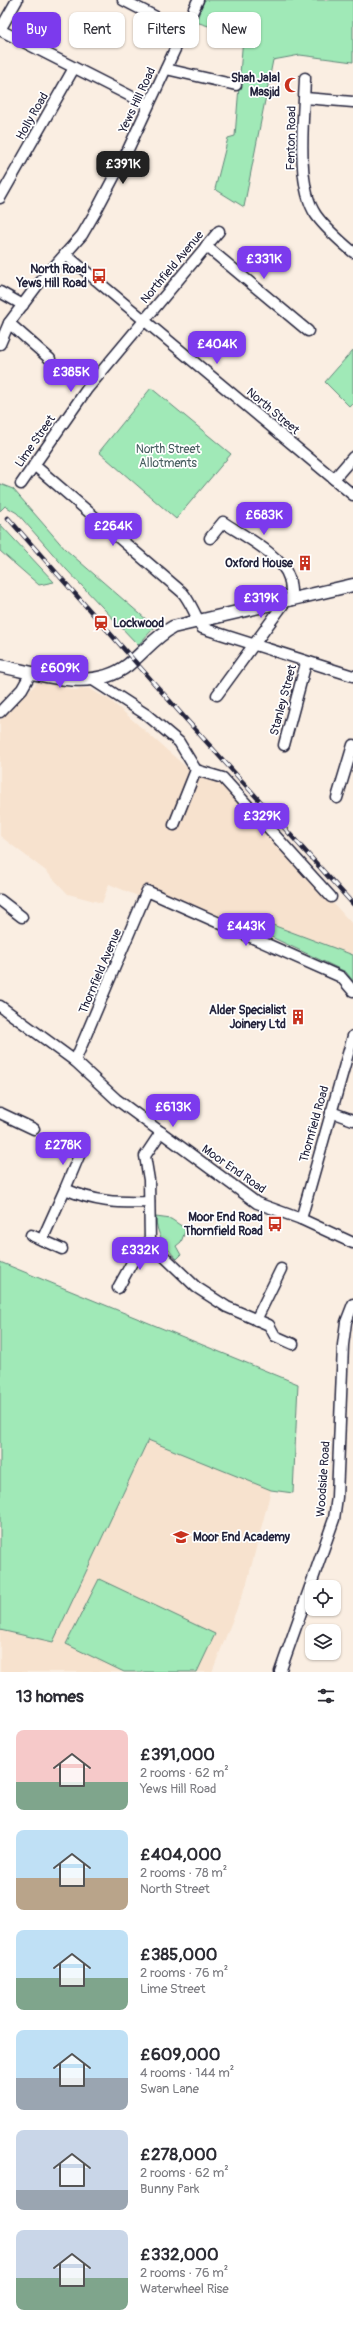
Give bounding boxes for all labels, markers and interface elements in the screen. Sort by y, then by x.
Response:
chip: Buy [12,12,61,48]
chip: Rent [69,12,125,48]
chip: Filters [133,12,199,48]
chip: New [207,12,261,48]
street label: Yews Hill Road [115,65,159,136]
place label: Shah Jalal Masjid [231,71,280,100]
mosque icon: Shah Jalal Masjid [283,76,301,94]
street label: Holly Road [13,90,52,143]
street label: Fenton Road [283,105,300,170]
pin: £391K [95,151,151,185]
text: £391K [105,156,141,172]
street label: Northfield Avenue [138,228,207,307]
pin: £331K [236,246,292,280]
text: £331K [246,251,282,267]
place label: North Road Yews Hill Road [15,262,87,291]
bus stop icon: North Road Yews Hill Road [90,267,108,285]
pin: £404K [189,331,245,365]
text: £404K [197,336,237,352]
pin: £385K [43,359,99,393]
text: £385K [52,364,90,380]
street label: North Street [243,385,302,438]
street label: Lime Street [12,412,59,470]
park label: North Street Allotments [136,442,200,471]
pin: £683K [236,502,292,536]
text: £683K [245,507,283,523]
pin: £264K [85,513,141,547]
text: £264K [94,518,132,534]
building icon: Oxford House [296,554,314,572]
place label: Oxford House [225,556,294,571]
pin: £319K [233,585,289,619]
text: £319K [243,590,279,606]
station icon: Lockwood [92,614,110,632]
place label: Lockwood [113,616,164,631]
pin: £609K [32,655,88,689]
text: £609K [40,660,80,676]
street label: Stanley Street [267,663,300,737]
pin: £329K [234,803,290,837]
text: £329K [243,808,281,824]
pin: £443K [218,913,274,947]
text: £443K [227,918,265,934]
street label: Thornfield Avenue [76,926,125,1016]
place label: Alder Specialist Joinery Ltd [209,1003,287,1032]
building icon: Alder Specialist Joinery Ltd [289,1008,307,1026]
street label: Thornfield Road [296,1084,333,1164]
pin: £613K [145,1094,201,1128]
text: £613K [155,1099,191,1115]
pin: £278K [35,1132,91,1166]
text: £278K [45,1137,81,1153]
street label: Moor End Road [199,1142,269,1197]
place label: Moor End Road Thornfield Road [183,1210,263,1239]
bus stop icon: Moor End Road Thornfield Road [266,1215,284,1233]
pin: £332K [112,1237,168,1271]
text: £332K [121,1242,159,1258]
street label: Woodside Road [313,1441,334,1517]
school or university icon: Moor End Academy [172,1528,190,1546]
place label: Moor End Academy [193,1530,291,1545]
map controls [305,1580,341,1660]
button: locate [305,1580,341,1616]
button: layers [305,1624,341,1660]
icon: filters [315,1685,337,1707]
text: 13 homes [16,1686,84,1707]
text: £391,000 [140,1744,215,1765]
icon: home [48,1746,96,1794]
text: 2 rooms · 62 m² [140,1765,229,1781]
text: Yews Hill Road [140,1781,216,1797]
text: £404,000 [140,1844,221,1865]
icon: home [48,1846,96,1894]
text: 2 rooms · 78 m² [140,1865,227,1881]
text: North Street [140,1881,210,1897]
text: £385,000 [140,1944,217,1965]
icon: home [48,1946,96,1994]
text: 2 rooms · 76 m² [140,1965,228,1981]
text: Lime Street [140,1981,205,1997]
text: £609,000 [140,2044,220,2065]
icon: home [48,2046,96,2094]
text: 4 rooms · 144 m² [140,2065,234,2081]
text: Swan Lane [140,2081,199,2097]
text: £278,000 [140,2144,217,2165]
icon: home [48,2146,96,2194]
text: 2 rooms · 62 m² [140,2165,229,2181]
text: Bunny Park [140,2181,200,2197]
text: £332,000 [140,2244,219,2265]
icon: home [48,2246,96,2294]
text: 2 rooms · 76 m² [140,2265,228,2281]
text: Waterwheel Rise [140,2281,229,2297]

